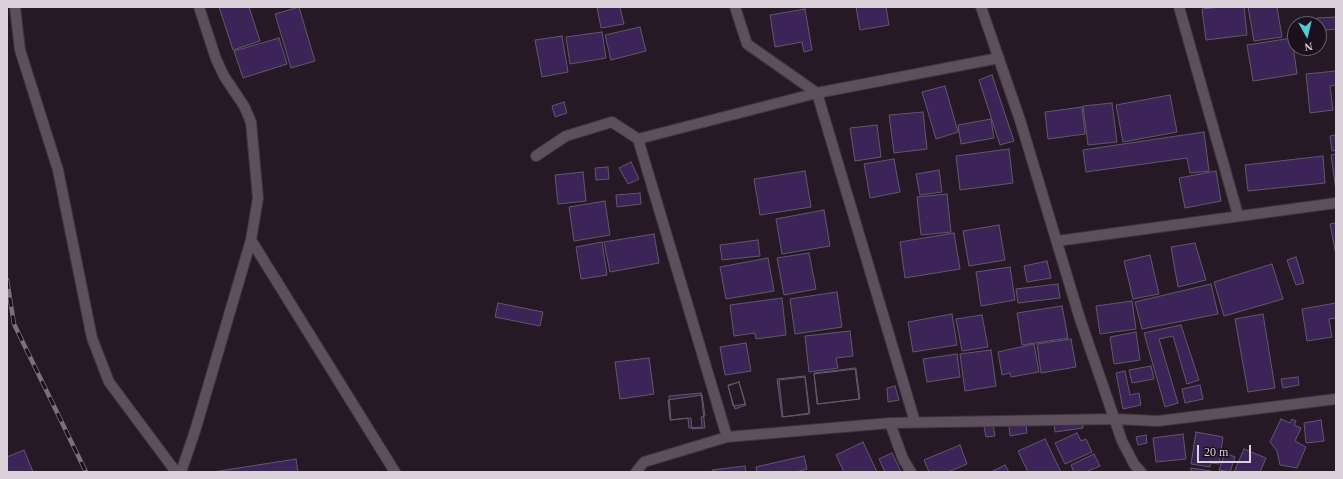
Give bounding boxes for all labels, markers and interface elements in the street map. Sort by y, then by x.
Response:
north arrow [1287,16,1327,56]
text: N [1304,40,1313,53]
scale bar [1199,437,1253,463]
text: 20 m [1204,445,1228,459]

